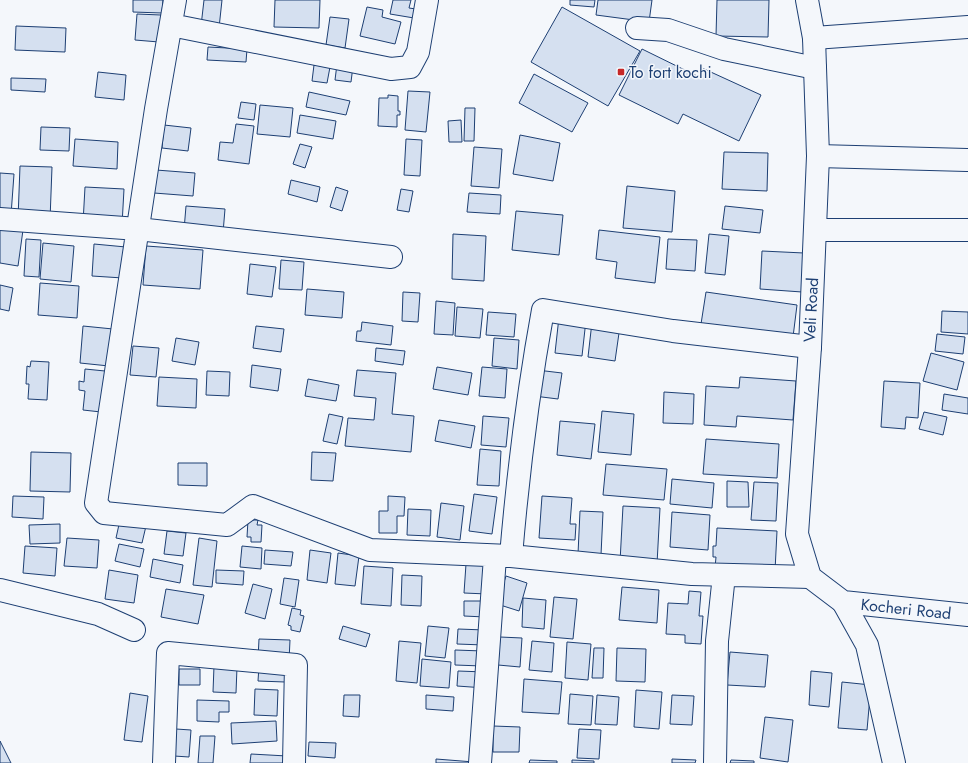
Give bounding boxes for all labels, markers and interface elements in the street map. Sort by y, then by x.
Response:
place label: To fort kochi [629,61,712,84]
marker: To fort kochi [616,67,626,77]
street label: Veli Road [798,277,824,343]
street label: Kocheri Road [860,592,952,625]

